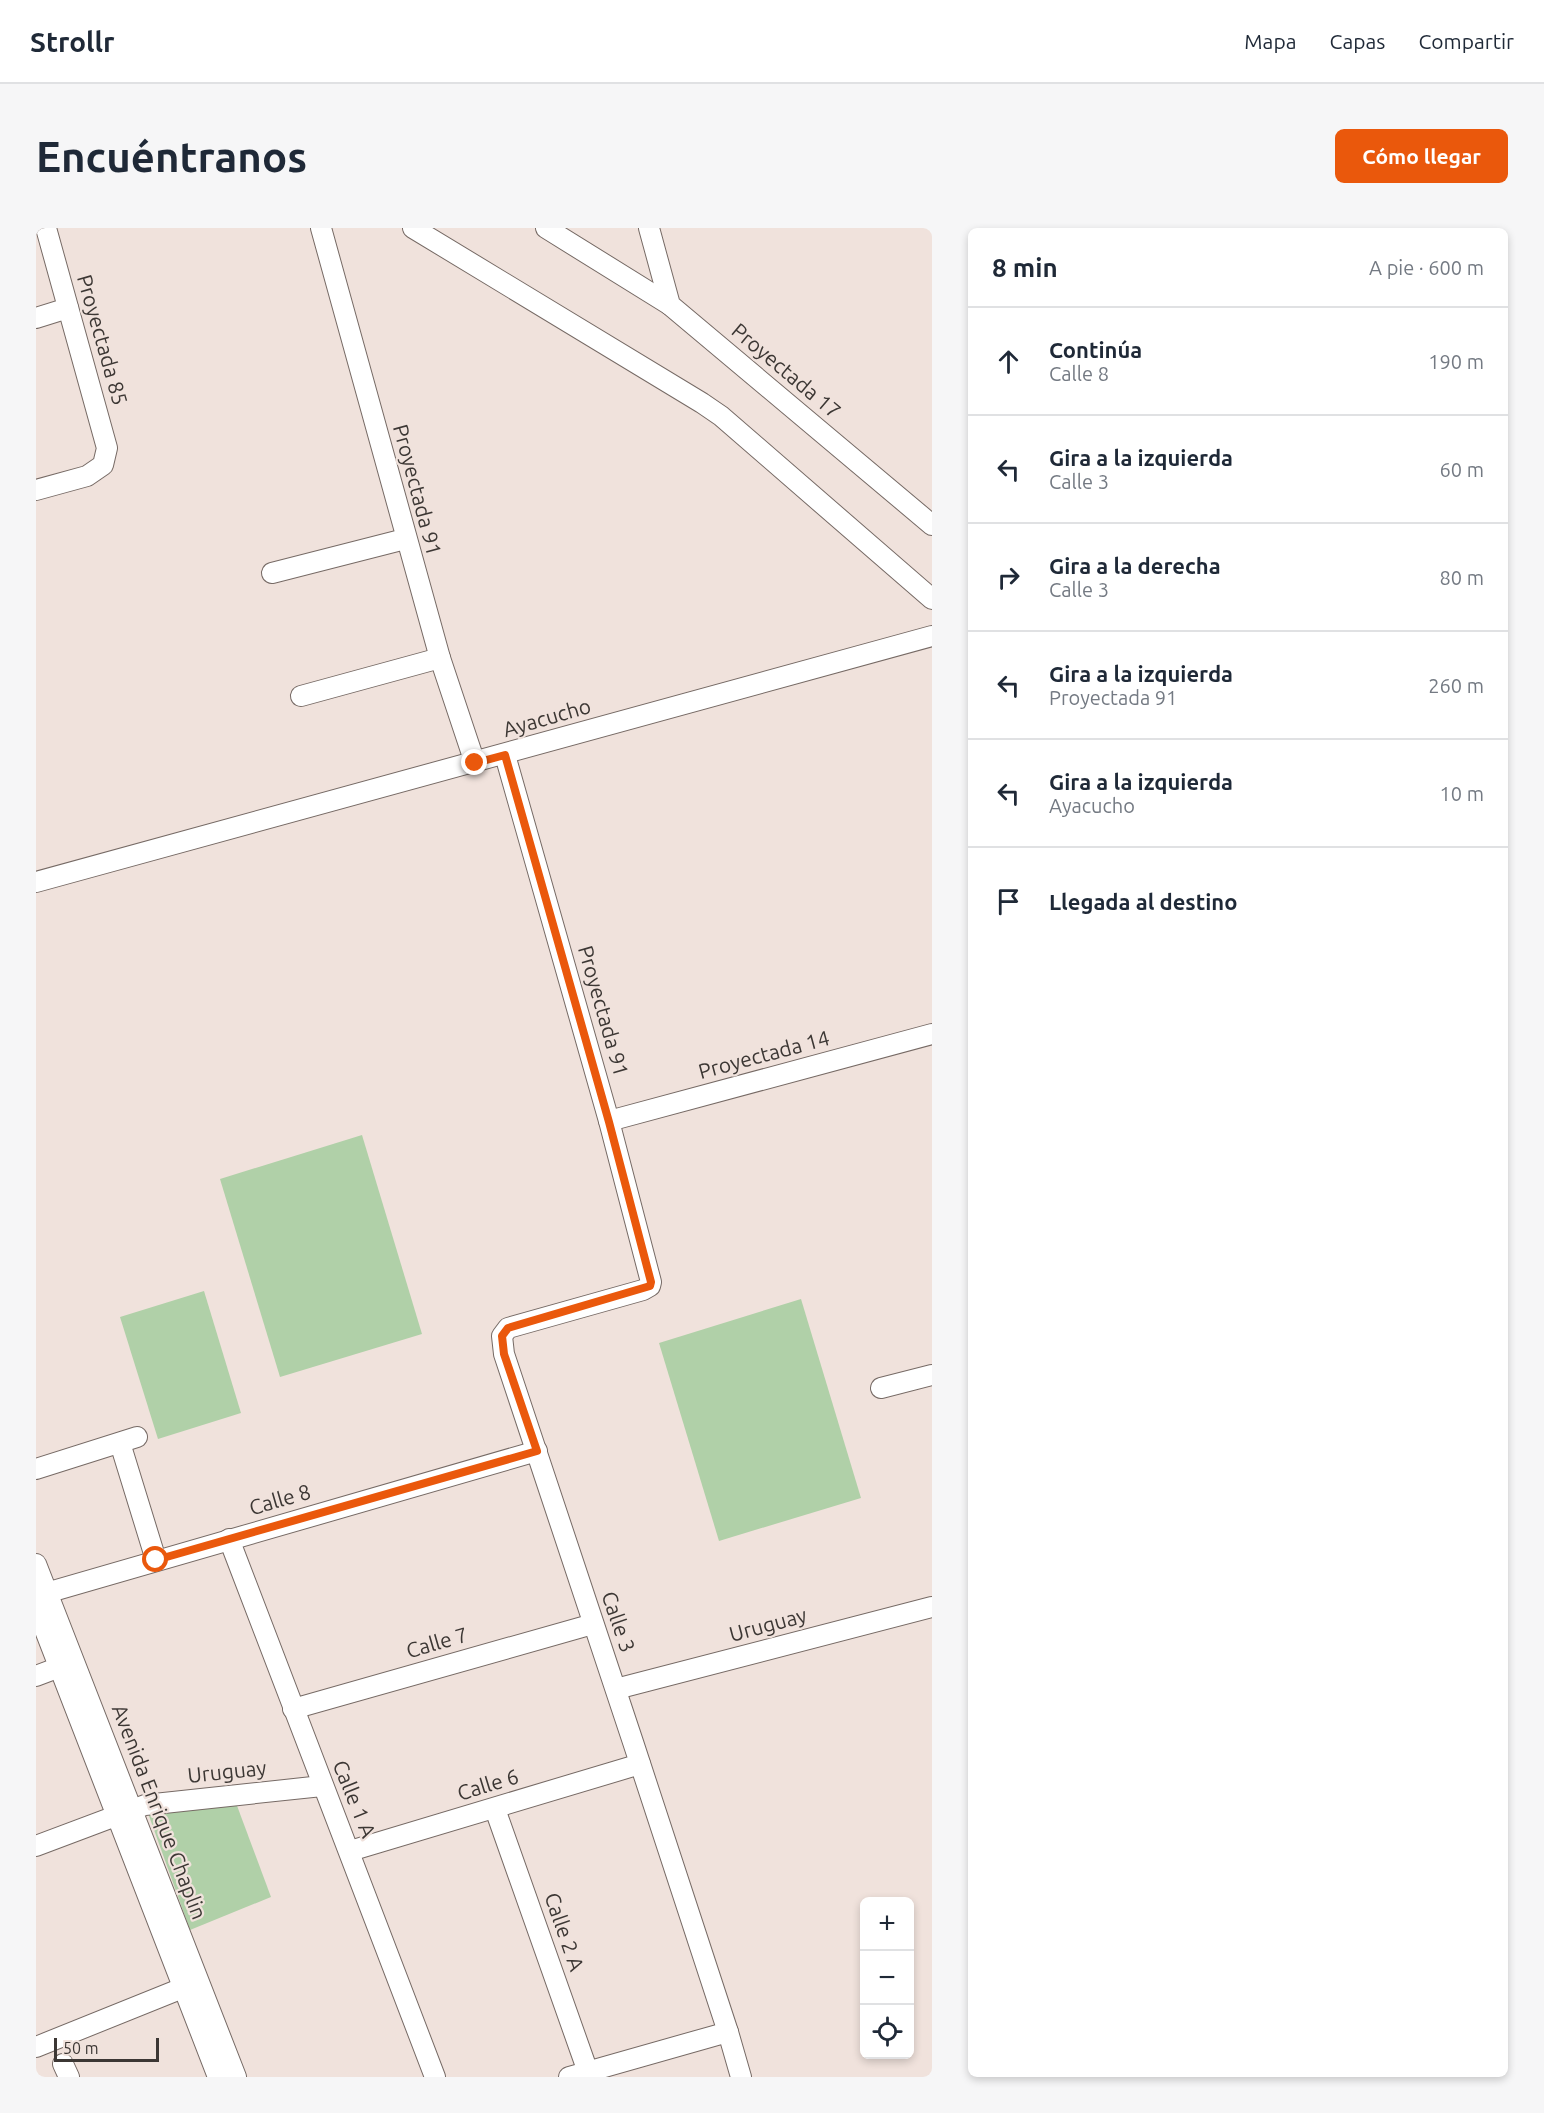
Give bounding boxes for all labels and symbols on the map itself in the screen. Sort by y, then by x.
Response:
street label: Proyectada 85 [73,272,133,408]
street label: Proyectada 17 [727,318,846,423]
street label: Proyectada 91 [389,422,447,558]
street label: Ayacucho [500,693,593,741]
route end [461,749,487,775]
street label: Proyectada 91 [574,943,634,1079]
street label: Proyectada 14 [696,1025,832,1083]
street label: Calle 8 [246,1479,313,1519]
route start [142,1546,168,1572]
street label: Calle 3 [597,1588,641,1655]
street label: Uruguay [726,1602,809,1646]
street label: Calle 7 [403,1622,470,1662]
street label: Avenida Enrique Chaplin [108,1701,212,1922]
street label: Uruguay [186,1755,268,1787]
street label: Calle 1 A [329,1756,381,1841]
street label: Calle 6 [454,1763,521,1805]
street label: Calle 2 A [540,1889,590,1974]
scale bar [54,2035,159,2062]

